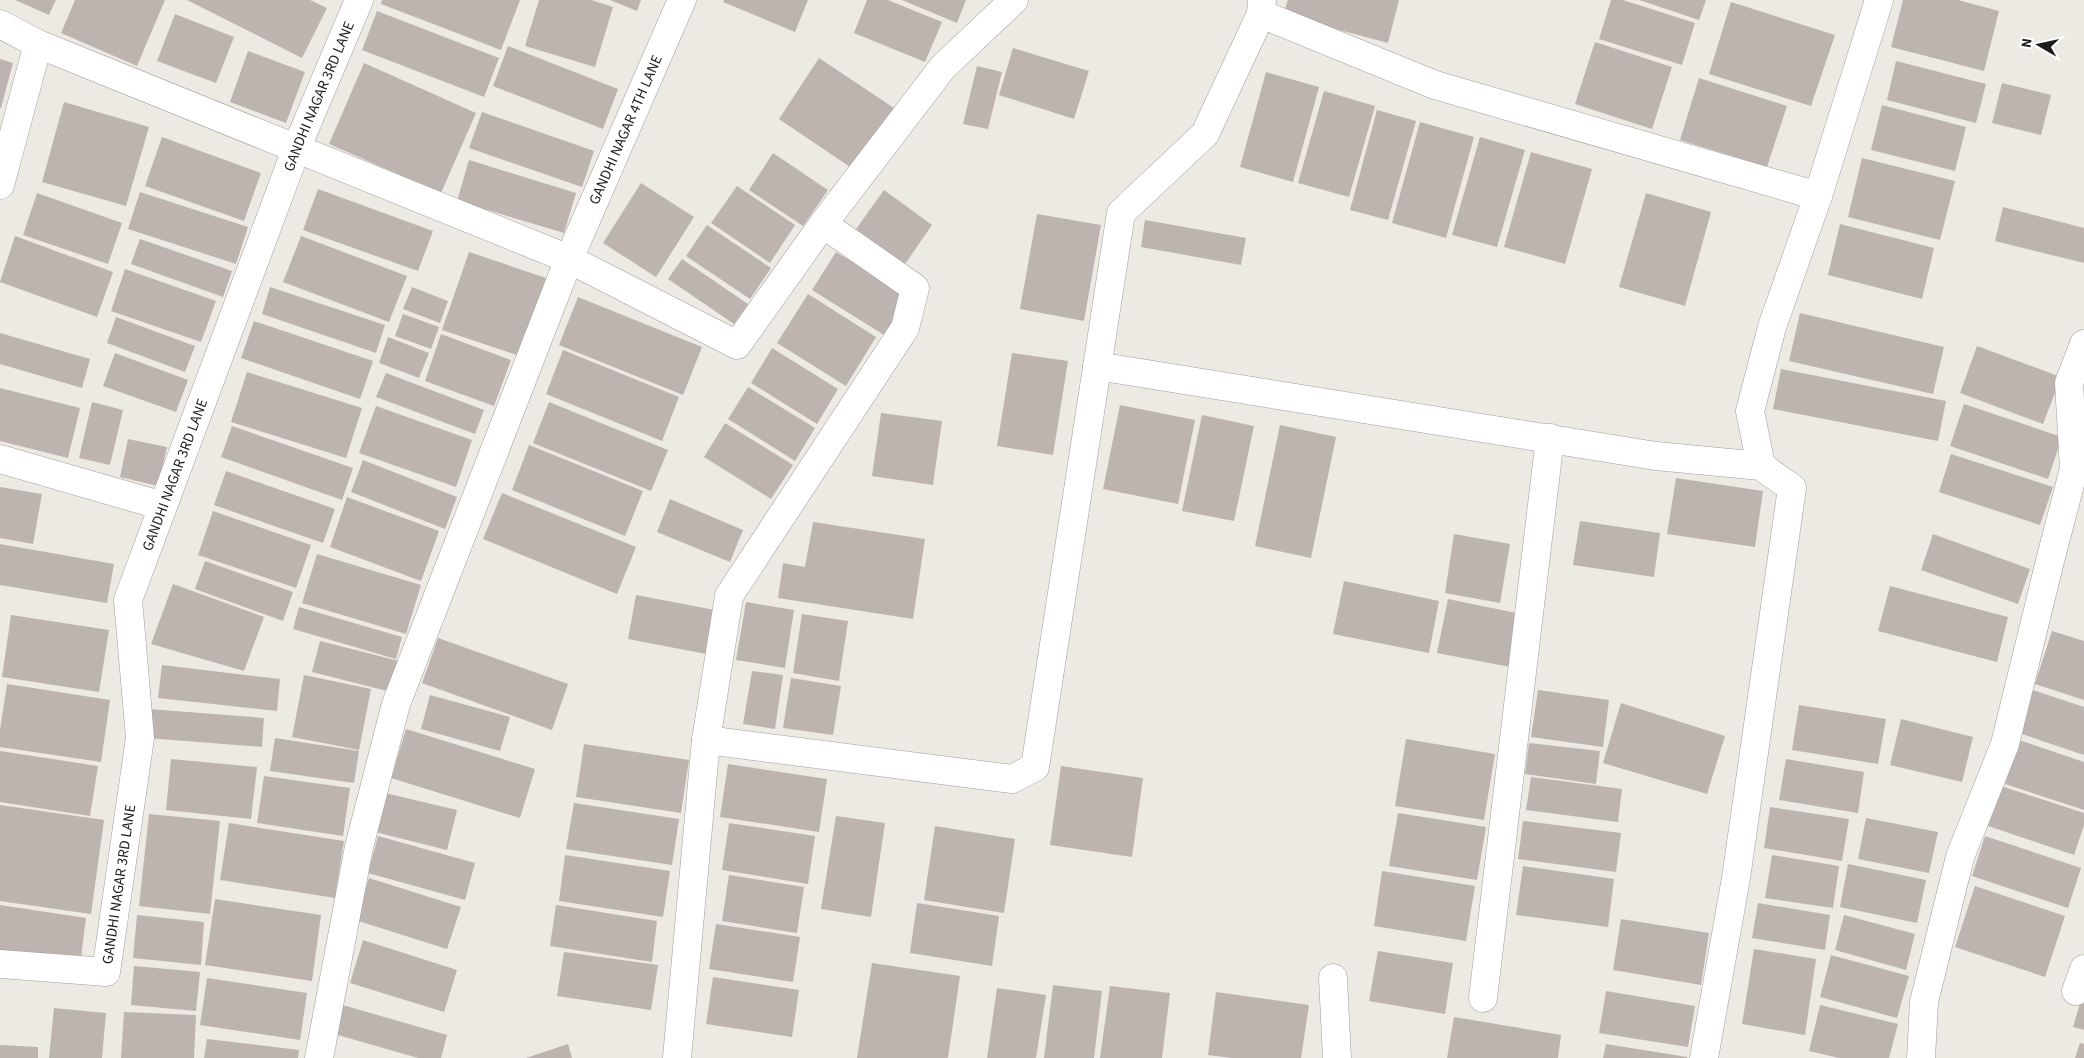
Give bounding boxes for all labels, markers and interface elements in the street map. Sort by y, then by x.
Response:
street label: GANDHI NAGAR 3RD LANE [278,18,359,174]
north arrow [2014,20,2064,70]
text: N [2017,37,2038,49]
street label: GANDHI NAGAR 4TH LANE [584,52,667,208]
street label: GANDHI NAGAR 3RD LANE [137,395,213,554]
street label: GANDHI NAGAR 3RD LANE [97,803,141,965]

